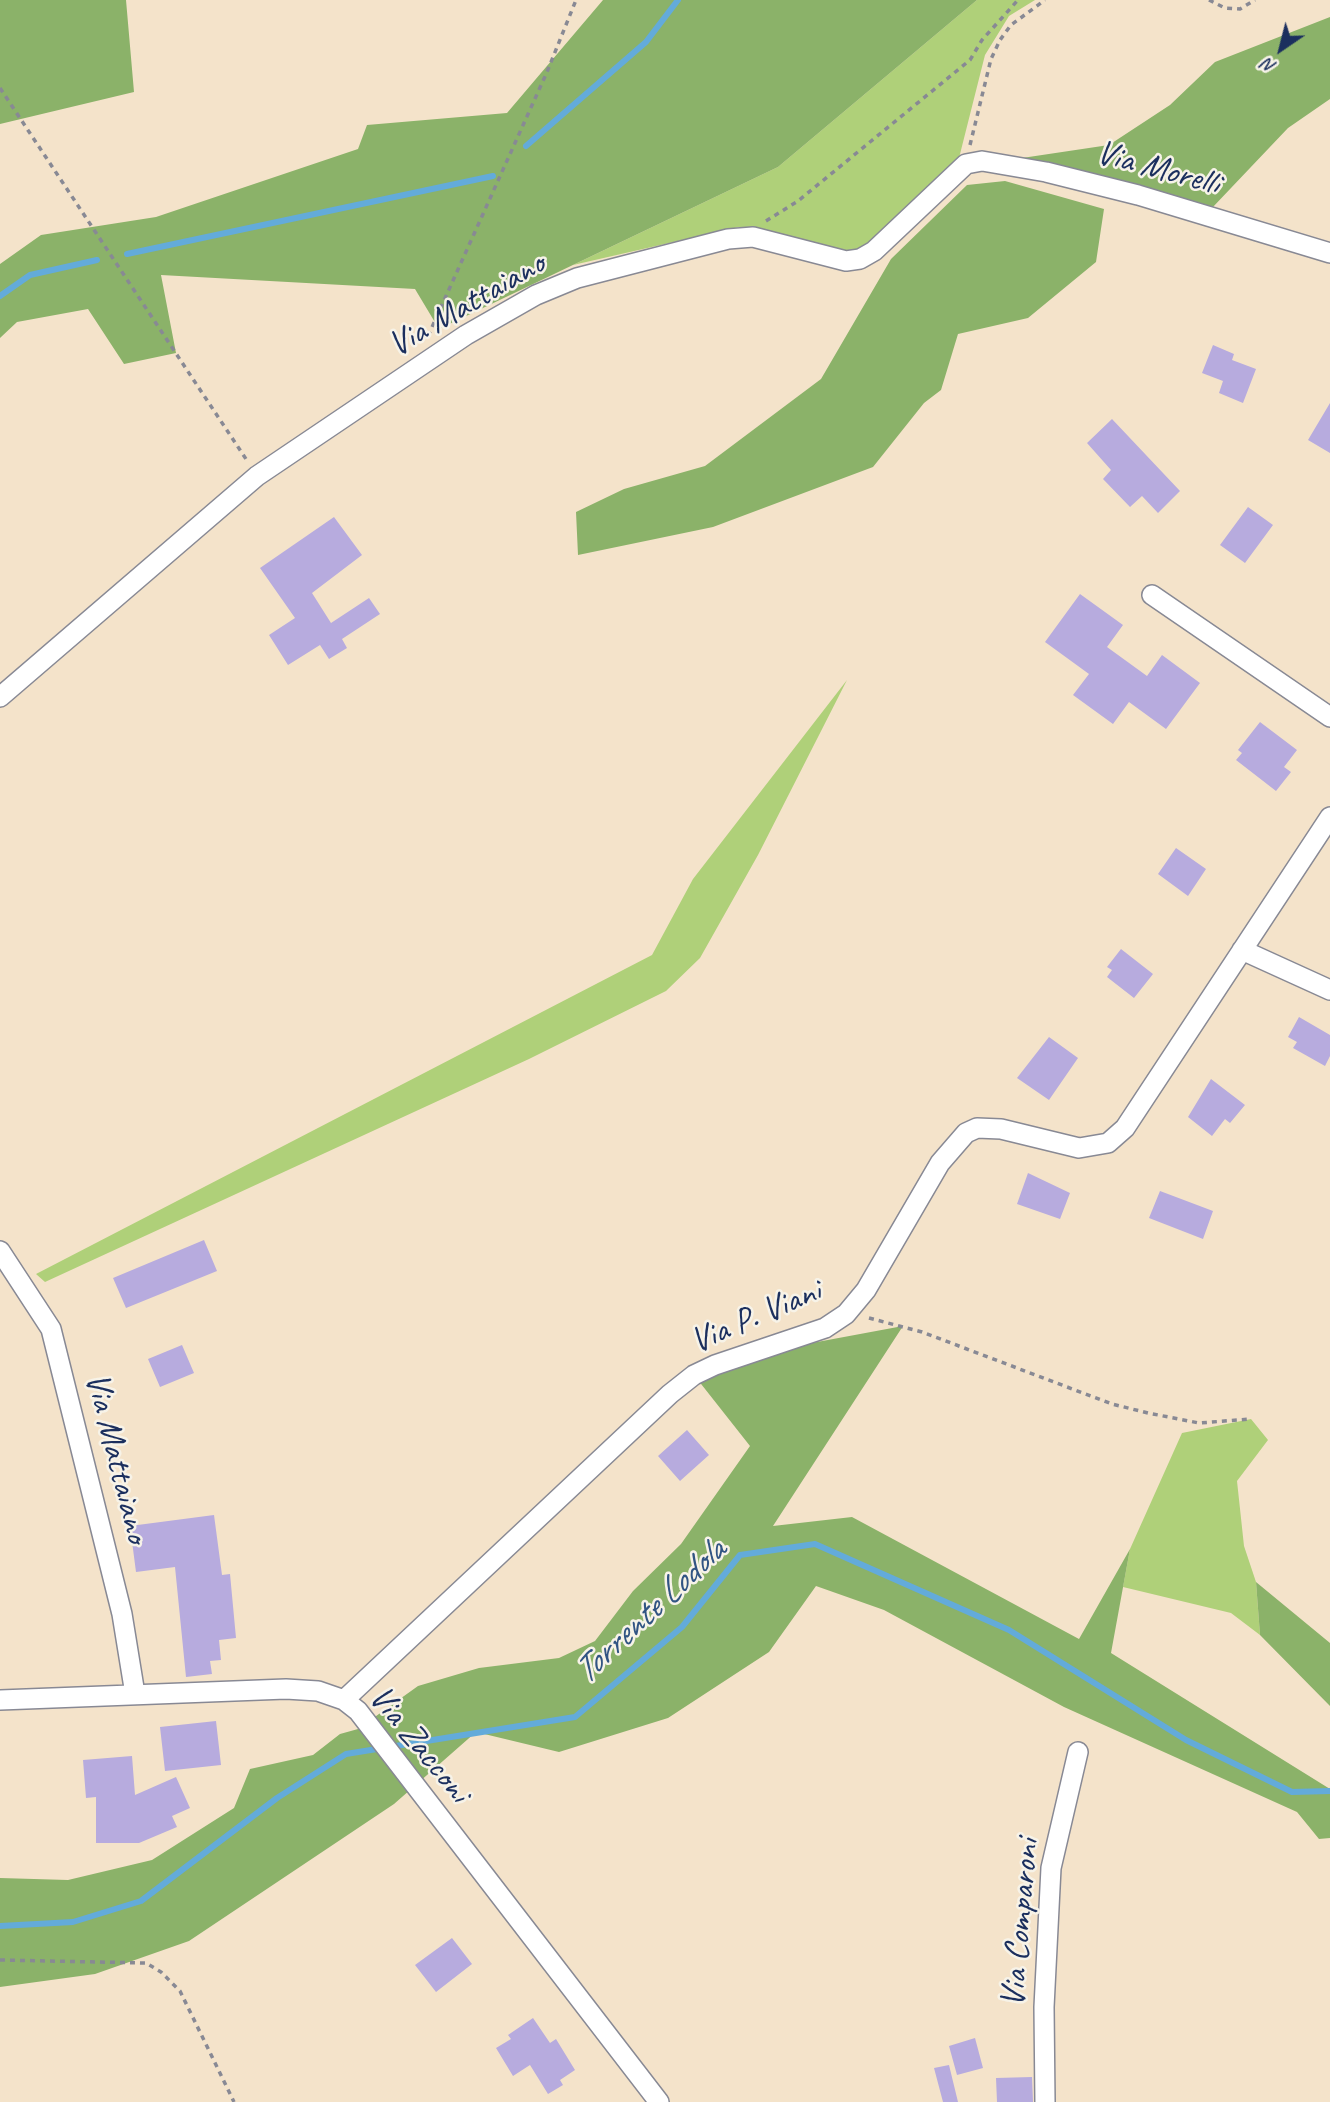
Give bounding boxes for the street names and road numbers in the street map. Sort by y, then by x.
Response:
street label: Via Morelli [1092,132,1224,206]
street label: Via Mattaiano [381,243,553,367]
street label: Via P. Viani [684,1271,828,1363]
street label: Via Mattaiano [75,1369,157,1547]
street label: Via Zacconi [359,1678,479,1812]
street label: Via Comparoni [993,1837,1049,2009]

